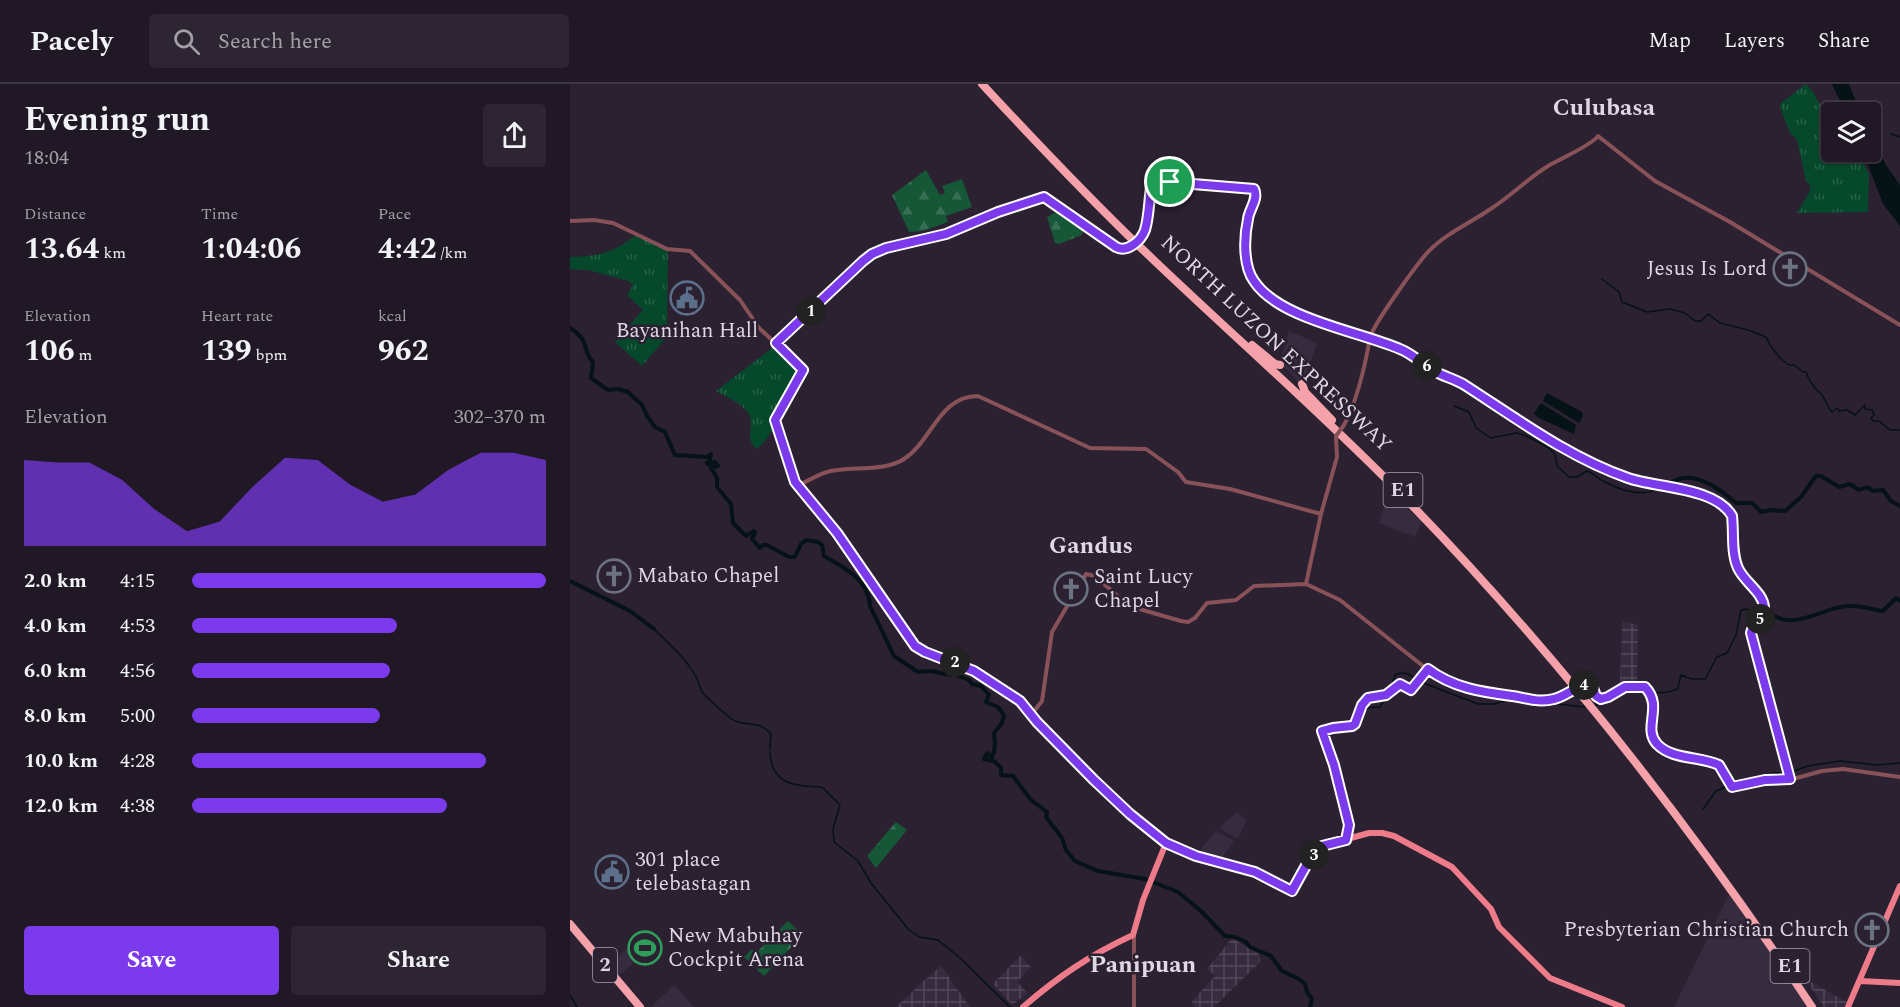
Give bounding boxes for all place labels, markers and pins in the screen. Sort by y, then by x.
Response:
pin [1144,156,1195,207]
church icon: Jesus Is Lord [1772,251,1808,287]
place label: Jesus Is Lord [1647,253,1767,285]
public building icon: Bayanihan Hall [669,280,705,316]
pin: 1 [796,296,826,326]
place label: Bayanihan Hall [616,315,758,347]
pin: 6 [1412,351,1442,381]
church icon: Mabato Chapel [596,558,632,594]
place label: Mabato Chapel [637,560,779,592]
place label: Saint Lucy Chapel [1094,561,1193,617]
church icon: Saint Lucy Chapel [1053,571,1089,607]
pin: 5 [1745,604,1775,634]
pin: 2 [940,647,970,677]
pin: 4 [1569,670,1599,700]
pin: 3 [1299,840,1329,870]
place label: 301 place telebastagan [635,844,751,900]
public building icon: 301 place telebastagan [594,854,630,890]
church icon: Presbyterian Christian Church [1854,912,1890,948]
place label: Presbyterian Christian Church [1564,914,1849,946]
place label: New Mabuhay Cockpit Arena [668,920,805,976]
sports icon: New Mabuhay Cockpit Arena [627,930,663,966]

